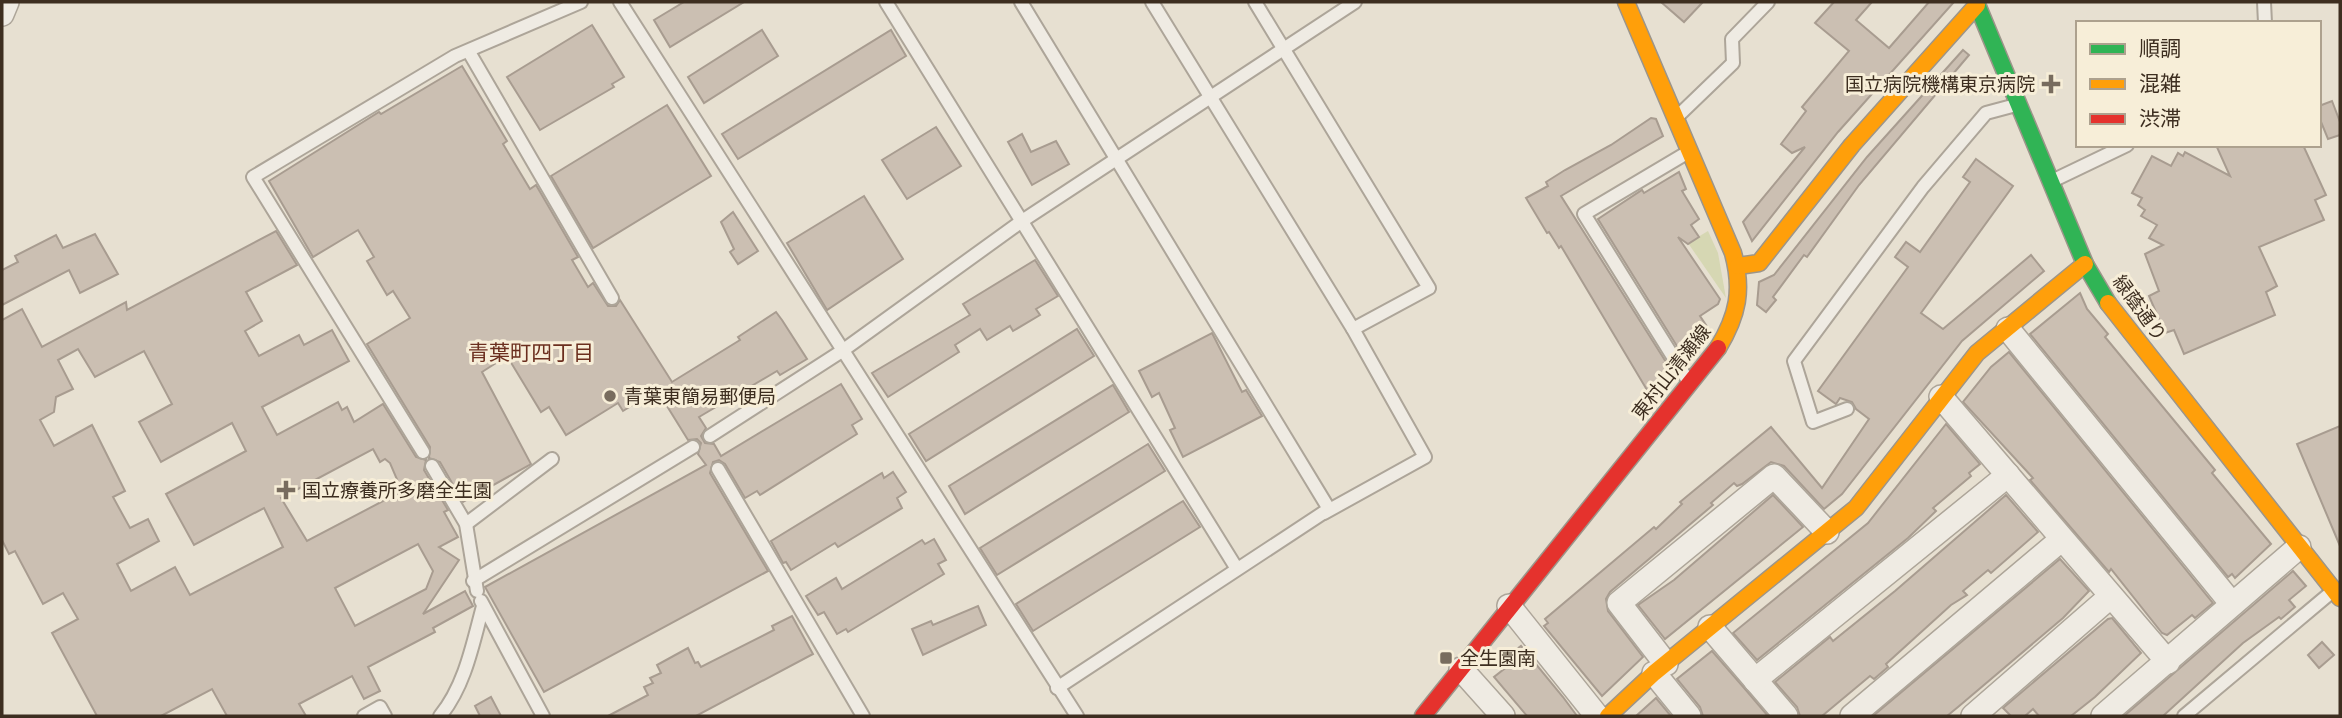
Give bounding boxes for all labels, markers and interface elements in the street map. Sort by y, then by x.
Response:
legend [2076,21,2321,147]
text: 順調 [2139,37,2181,61]
text: 混雑 [2139,72,2181,96]
place label: 国立病院機構東京病院 [1845,73,2035,96]
marker: 国立病院機構東京病院 [2041,74,2061,94]
text: 渋滞 [2139,107,2181,131]
street label: 緑蔭通り [2108,271,2171,346]
street label: 東村山清瀬線 [1627,320,1716,424]
district label: 青葉町四丁目 [468,341,594,365]
place label: 青葉東簡易郵便局 [624,385,776,408]
marker: 青葉東簡易郵便局 [602,388,618,404]
place label: 国立療養所多磨全生園 [302,479,492,502]
marker: 国立療養所多磨全生園 [276,480,296,500]
place label: 全生園南 [1460,647,1536,670]
marker: 全生園南 [1438,650,1454,666]

